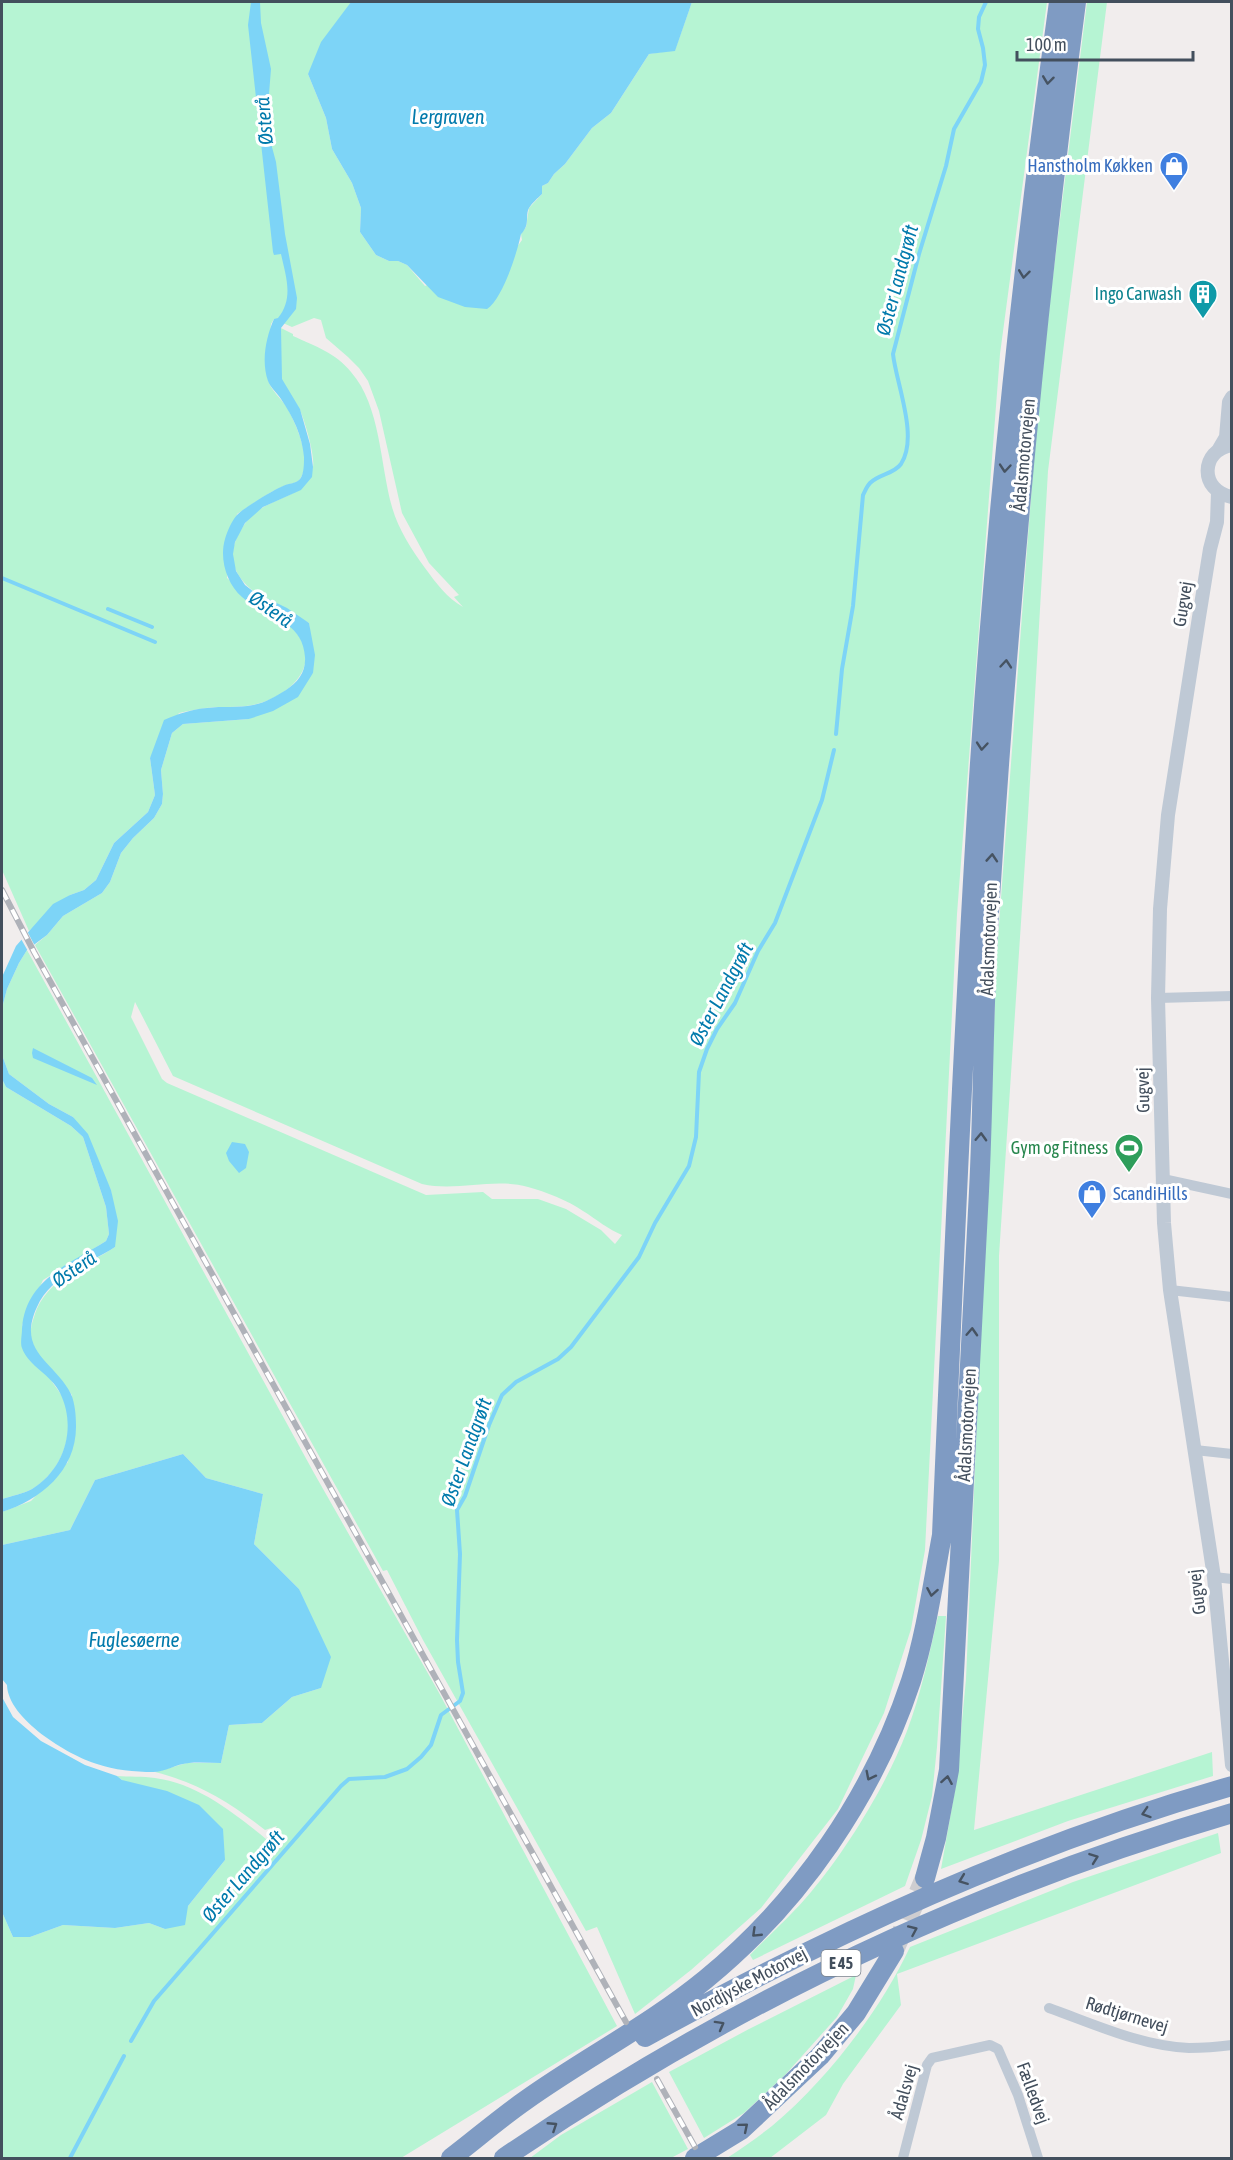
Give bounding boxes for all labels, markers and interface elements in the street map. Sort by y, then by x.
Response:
scale bar [1017,24,1192,62]
text: 100 m [1026,34,1067,55]
one-way arrow [1042,76,1055,85]
water label: Østerå [250,96,277,146]
water label: Lergraven [412,105,485,128]
shop icon: Hanstholm Køkken [1158,150,1190,192]
place label: Hanstholm Køkken [1027,155,1153,176]
water label: Øster Landgrøft [871,222,922,338]
one-way arrow [1018,269,1031,278]
building icon: Ingo Carwash [1187,278,1219,320]
place label: Ingo Carwash [1095,283,1182,304]
street label: Ådalsmotorvejen [1008,398,1039,512]
one-way arrow [999,463,1012,472]
street label: Gugvej [1169,580,1196,628]
water label: Østerå [245,585,298,632]
one-way arrow [999,659,1012,668]
one-way arrow [976,741,989,750]
one-way arrow [986,854,999,863]
street label: Ådalsmotorvejen [976,882,1001,996]
water label: Øster Landgrøft [684,938,758,1049]
street label: Gugvej [1132,1067,1153,1113]
sports icon: Gym og Fitness [1113,1132,1145,1174]
one-way arrow [975,1133,987,1142]
place label: Gym og Fitness [1011,1137,1108,1158]
shop icon: ScandiHills [1076,1178,1108,1220]
place label: ScandiHills [1113,1183,1187,1204]
water label: Østerå [47,1246,100,1292]
one-way arrow [965,1327,978,1336]
street label: Ådalsmotorvejen [953,1368,980,1482]
water label: Øster Landgrøft [435,1394,496,1509]
street label: Gugvej [1183,1568,1210,1616]
one-way arrow [926,1587,939,1597]
water label: Fuglesøerne [88,1628,180,1651]
one-way arrow [866,1770,877,1781]
one-way arrow [940,1776,953,1786]
one-way arrow [1141,1805,1152,1818]
water label: Øster Landgrøft [197,1825,289,1926]
one-way arrow [1088,1852,1099,1865]
one-way arrow [959,1873,970,1885]
one-way arrow [907,1925,918,1937]
one-way arrow [752,1926,762,1937]
street label: Nordjyske Motorvej [687,1942,810,2021]
road number: E 45 [822,1950,860,1976]
street label: Rødtjørnevej [1083,1992,1171,2037]
street label: Ådalsmotorvejen [759,2018,853,2114]
one-way arrow [713,2021,724,2032]
street label: Fælledvej [1013,2059,1054,2127]
street label: Ådalsvej [886,2062,921,2122]
one-way arrow [546,2122,557,2133]
one-way arrow [737,2123,748,2134]

